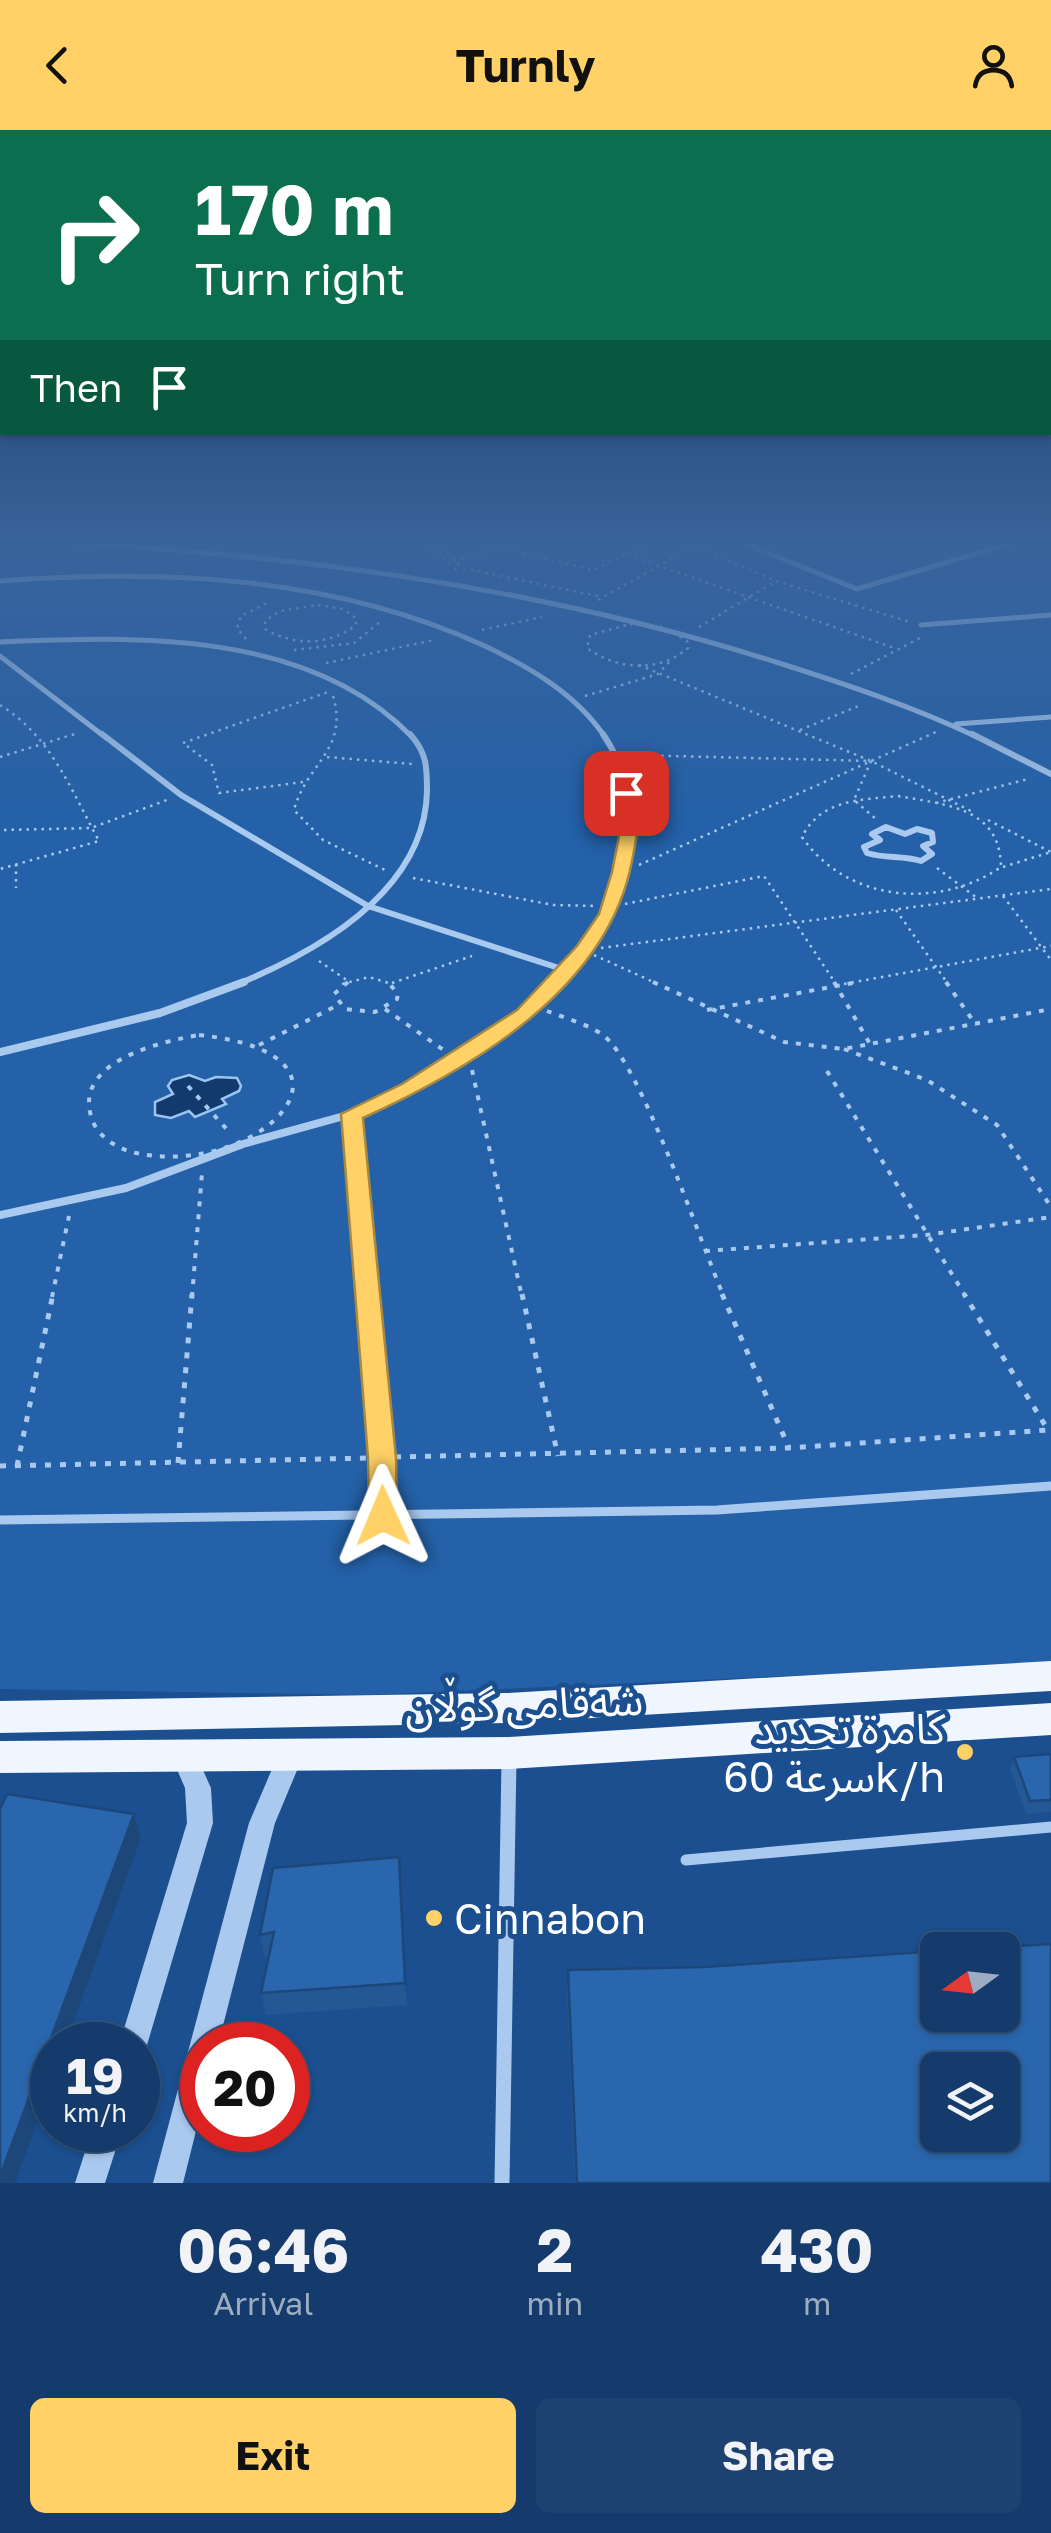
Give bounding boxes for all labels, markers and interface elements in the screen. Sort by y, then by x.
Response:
icon: back [30,38,85,93]
text: Turnly [455,38,596,92]
icon: person [966,38,1021,93]
text: 170 m [195,166,393,250]
icon: right [30,170,160,300]
text: Turn right [195,251,405,305]
icon: arrive [142,360,197,415]
text: Then [30,365,122,410]
pin [584,751,669,836]
icon: arrive [599,766,654,821]
position arrow [331,1464,435,1568]
street label: شەقامی گوڵان [404,1670,644,1733]
place label: كامرة تحديد سرعة 60k/h [723,1703,946,1802]
marker: كامرة تحديد سرعة 60k/h [954,1741,976,1763]
place label: Cinnabon [454,1893,646,1943]
marker: Cinnabon [423,1907,445,1929]
north arrow [920,1932,1020,2032]
map controls [920,1932,1020,2152]
speed limit sign: 20 [180,2022,310,2152]
text: 19 [66,2045,124,2105]
button: layers [920,2052,1020,2152]
text: km/h [63,2097,127,2128]
text: 06:46 [177,2213,349,2285]
text: 2 [537,2213,573,2285]
text: 430 [761,2213,874,2285]
text: Arrival [213,2284,313,2322]
text: min [527,2284,583,2322]
text: m [803,2284,831,2322]
button: Exit [30,2398,516,2513]
button: Share [536,2398,1021,2513]

